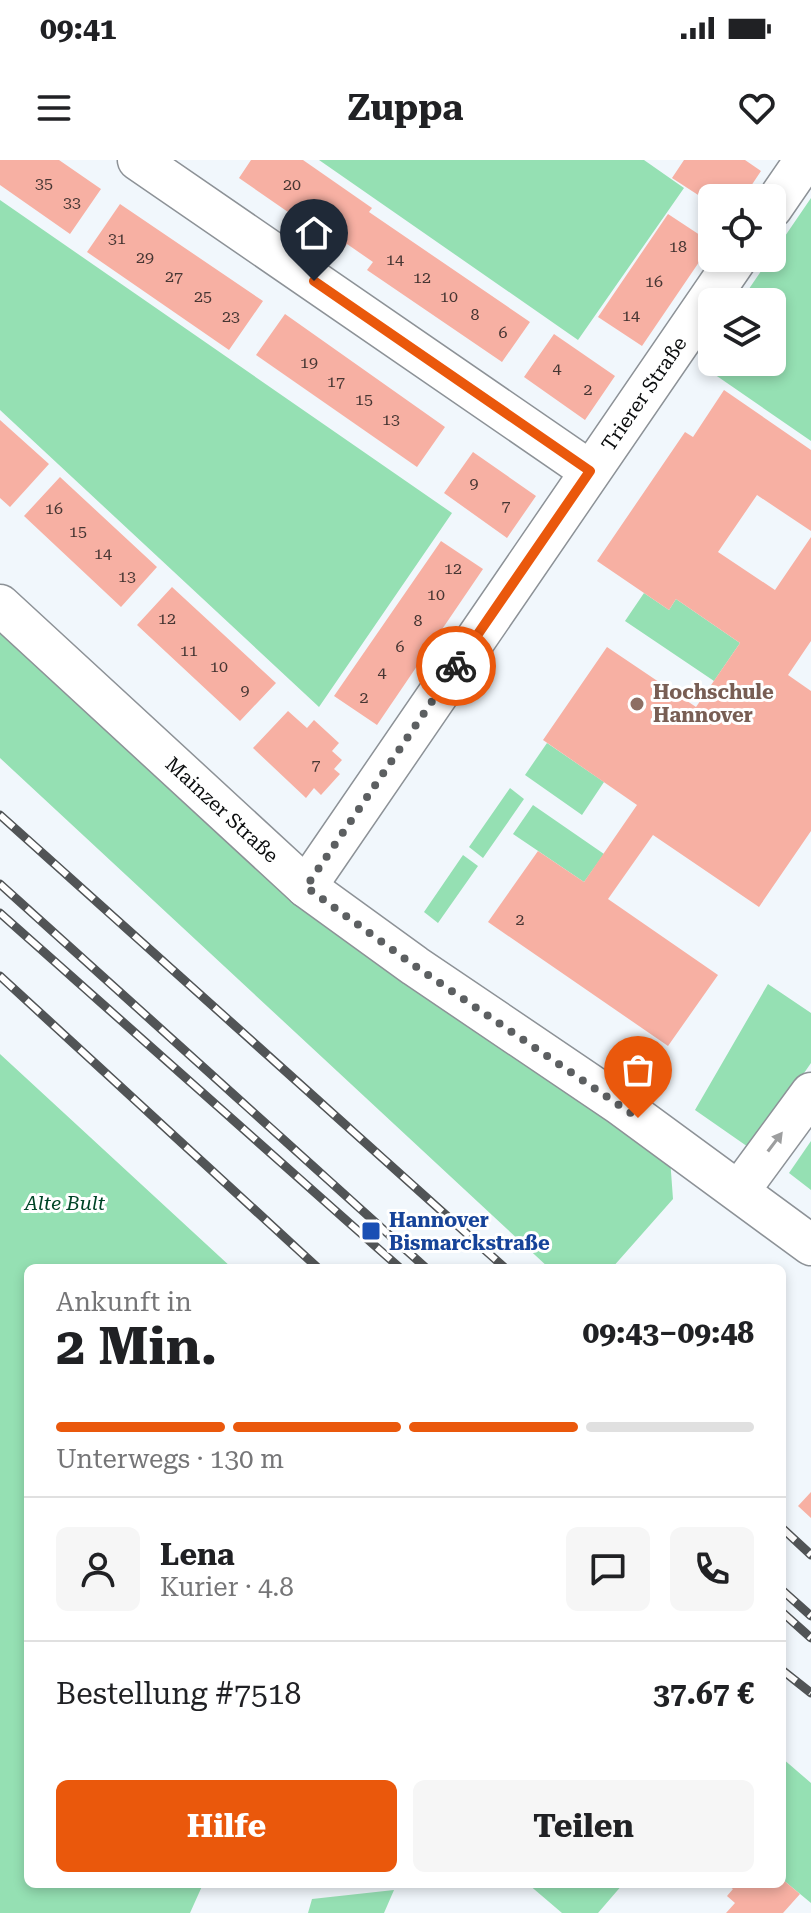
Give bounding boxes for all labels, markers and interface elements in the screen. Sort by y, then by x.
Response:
text: 09:41 [40,11,117,46]
icon: menu [32,86,76,130]
icon: heart [735,86,779,130]
text: Zuppa [348,87,463,129]
house number: 35 [35,174,53,193]
house number: 20 [283,175,301,194]
map controls [698,184,786,376]
button: locate [698,184,786,272]
house number: 33 [63,193,81,212]
pin [280,199,348,281]
icon: home [292,211,336,255]
house number: 31 [108,229,126,248]
house number: 18 [669,237,687,256]
house number: 29 [136,248,154,267]
house number: 14 [386,250,404,269]
house number: 27 [165,267,183,286]
house number: 12 [413,268,431,287]
house number: 16 [645,272,663,291]
house number: 25 [194,287,212,306]
house number: 10 [440,287,458,306]
button: layers [698,288,786,376]
house number: 8 [471,305,480,324]
house number: 14 [622,306,640,325]
house number: 23 [222,307,240,326]
house number: 6 [499,323,508,342]
street label: Trierer Straße [596,332,692,455]
house number: 19 [300,353,318,372]
house number: 4 [553,359,562,378]
house number: 17 [327,372,345,391]
house number: 2 [584,380,593,399]
house number: 15 [355,390,373,409]
house number: 13 [382,410,400,429]
house number: 9 [470,474,479,493]
house number: 7 [502,496,511,515]
house number: 16 [45,499,63,518]
house number: 15 [69,522,87,541]
house number: 14 [94,544,112,563]
house number: 12 [444,559,462,578]
house number: 13 [118,567,136,586]
house number: 10 [427,585,445,604]
house number: 12 [158,609,176,628]
house number: 8 [414,611,423,630]
courier [416,626,496,706]
house number: 6 [396,637,405,656]
house number: 11 [180,641,198,660]
icon: bike [434,644,478,688]
house number: 10 [210,657,228,676]
house number: 4 [378,663,387,682]
place label: Hochschule Hannover [653,680,774,727]
house number: 9 [241,681,250,700]
house number: 2 [360,688,369,707]
marker: Hochschule Hannover [628,695,646,713]
street label: Mainzer Straße [161,752,283,868]
house number: 7 [312,755,321,774]
house number: 2 [516,910,525,929]
pin [604,1036,672,1118]
icon: bag [616,1048,660,1092]
one-way arrow [766,1132,782,1152]
park label: Alte Bult [24,1191,106,1215]
place label: Hannover Bismarckstraße [389,1208,550,1255]
marker: Hannover Bismarckstraße [360,1220,382,1242]
text: Ankunft in [56,1287,192,1317]
text: 09:43–09:48 [582,1315,754,1350]
text: 2 Min. [56,1316,217,1377]
text: Unterwegs · 130 m [56,1444,284,1474]
button: person [56,1527,140,1611]
button: chat [566,1527,650,1611]
button: phone [670,1527,754,1611]
text: Lena [160,1537,235,1572]
text: Kurier · 4.8 [160,1572,294,1602]
text: Bestellung #7518 [56,1676,301,1711]
text: 37.67 € [653,1676,754,1711]
button: Hilfe [56,1780,397,1872]
button: Teilen [413,1780,754,1872]

